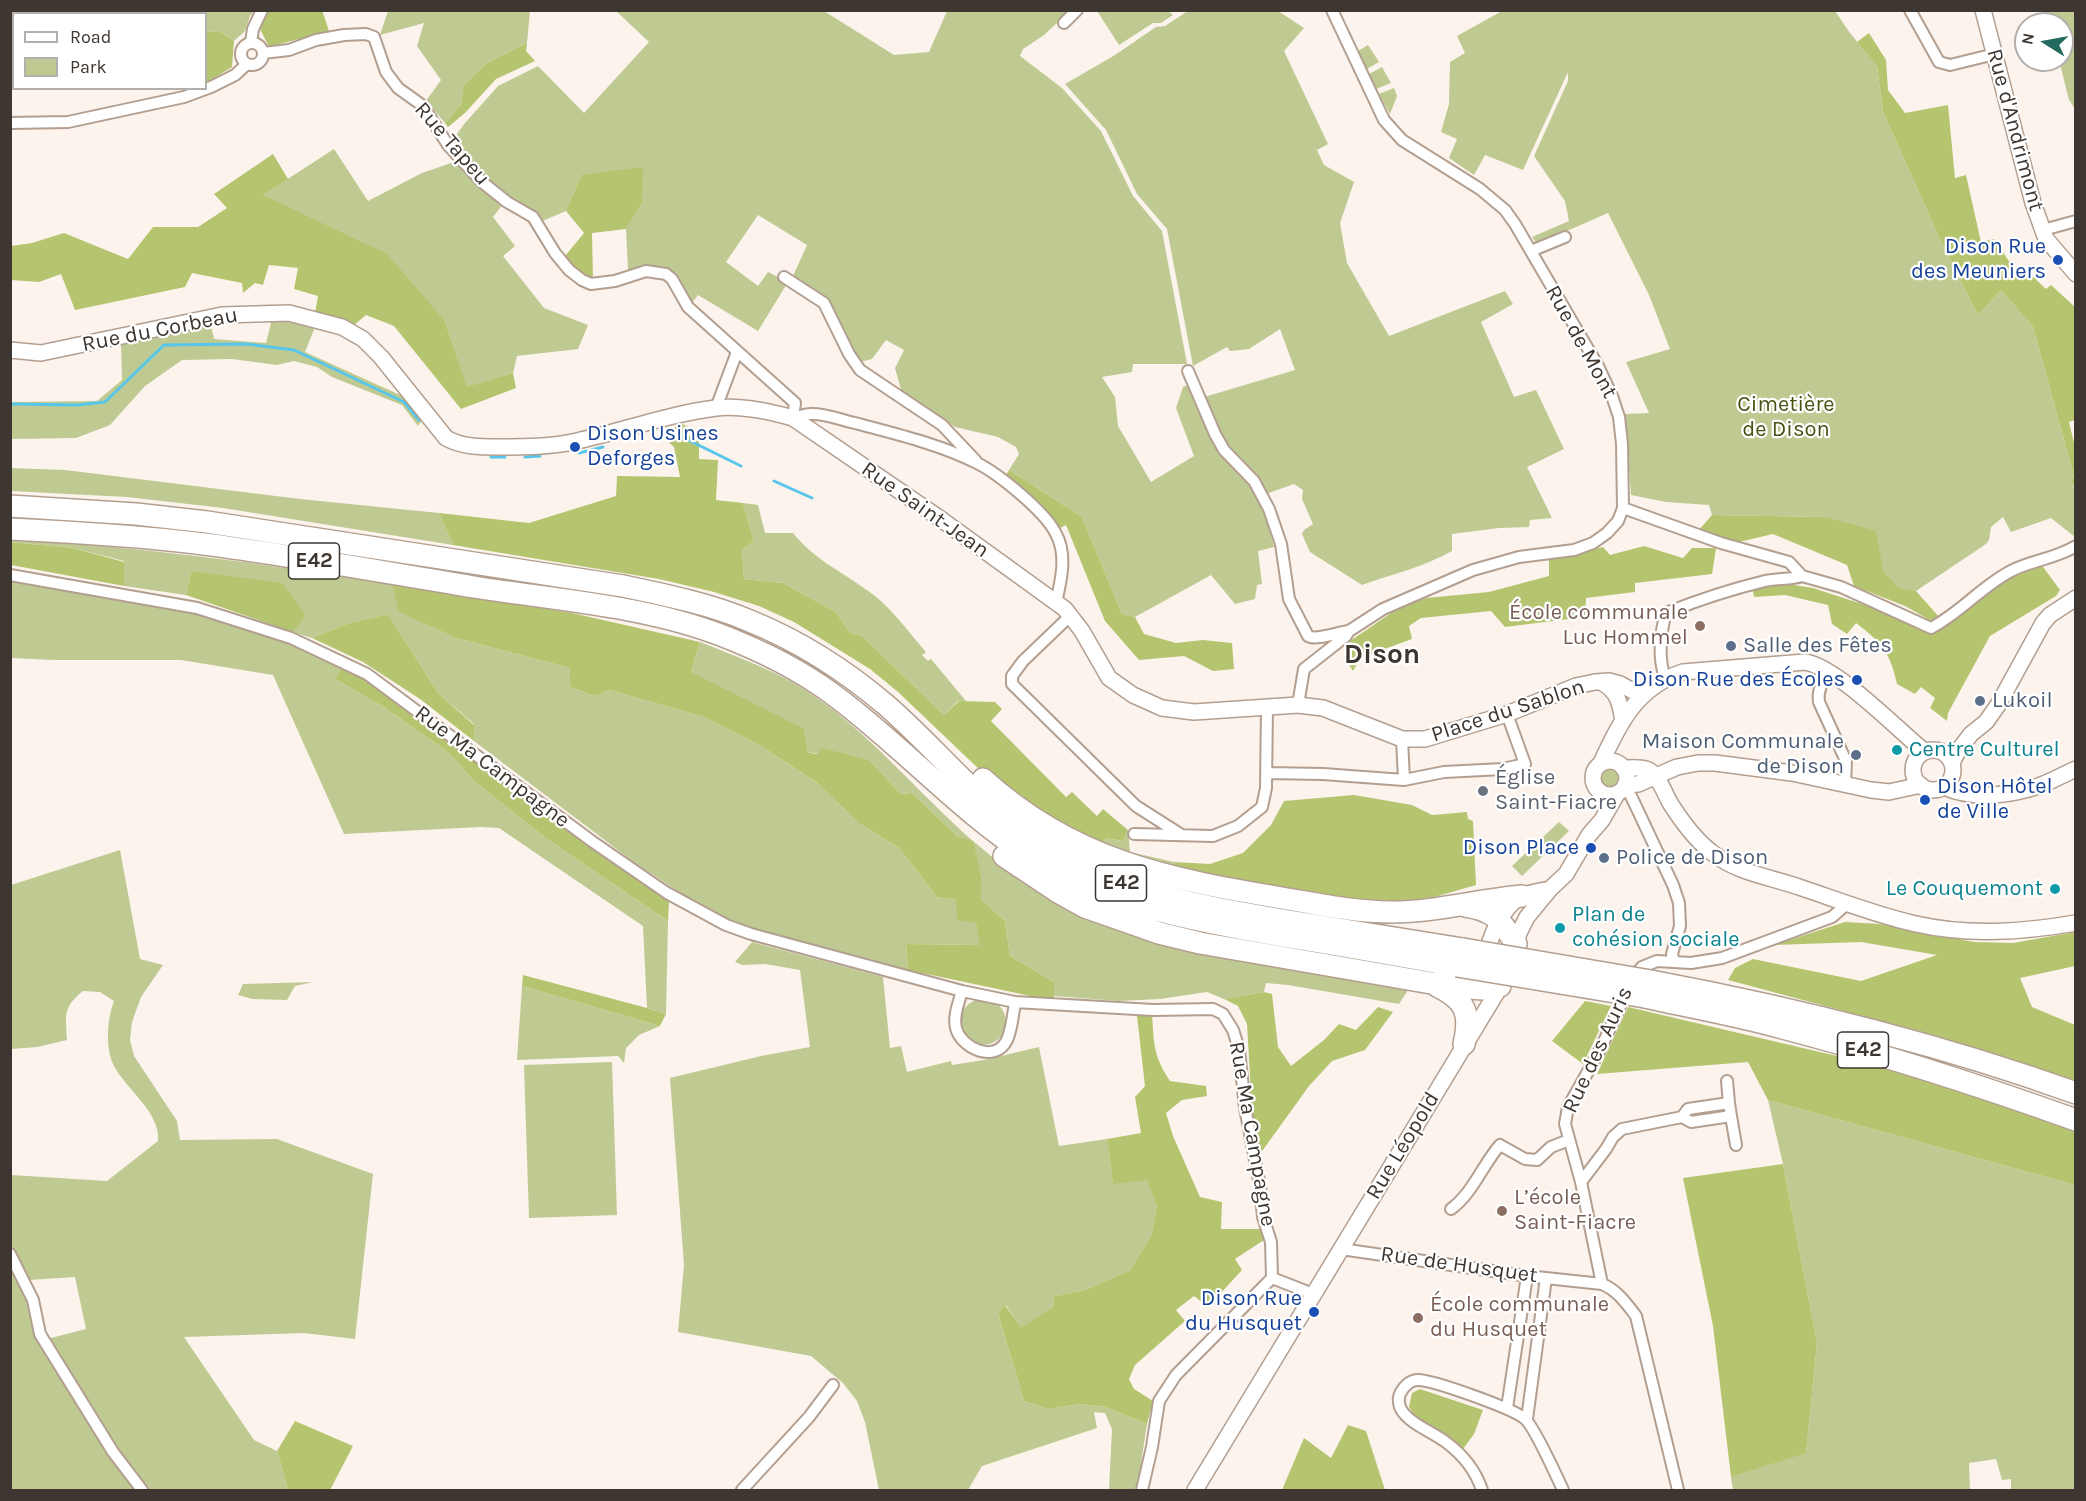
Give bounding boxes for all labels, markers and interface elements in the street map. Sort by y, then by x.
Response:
legend [12,12,207,90]
north arrow [2014,12,2074,72]
text: Road [70,26,111,48]
text: N [2017,31,2038,46]
street label: Rue d'Andrimont [1981,46,2049,214]
text: Park [70,56,107,78]
street label: Rue Tapeu [409,97,495,191]
place label: Dison Rue des Meuniers [1911,234,2046,286]
marker: Dison Rue des Meuniers [2051,253,2065,267]
street label: Rue de Mont [1539,281,1623,403]
street label: Rue du Corbeau [80,302,240,358]
park label: Cimetière de Dison [1737,392,1835,444]
place label: Dison Usines Deforges [587,421,719,472]
marker: Dison Usines Deforges [568,440,582,454]
street label: Rue Saint-Jean [856,456,994,564]
road number: E42 [288,543,340,579]
place label: École communale Luc Hommel [1509,600,1688,652]
marker: École communale Luc Hommel [1693,619,1707,633]
place label: Salle des Fêtes [1743,633,1892,659]
district label: Dison [1344,638,1420,672]
marker: Salle des Fêtes [1724,639,1738,653]
place label: Dison Rue des Écoles [1633,667,1845,693]
marker: Dison Rue des Écoles [1850,673,1864,687]
street label: Place du Sablon [1428,674,1588,748]
place label: Lukoil [1992,688,2053,714]
marker: Lukoil [1973,694,1987,708]
street label: Rue Ma Campagne [409,700,575,834]
place label: Maison Communale de Dison [1642,729,1844,780]
place label: Centre Culturel [1909,737,2060,763]
marker: Centre Culturel [1890,743,1904,757]
marker: Maison Communale de Dison [1849,748,1863,762]
place label: Église Saint-Fiacre [1495,765,1617,816]
place label: Dison Hôtel de Ville [1937,774,2053,825]
marker: Église Saint-Fiacre [1476,784,1490,798]
marker: Dison Hôtel de Ville [1918,793,1932,807]
place label: Dison Place [1463,835,1579,861]
marker: Dison Place [1584,841,1598,855]
place label: Police de Dison [1616,845,1768,871]
marker: Police de Dison [1597,851,1611,865]
road number: E42 [1096,865,1146,901]
place label: Le Couquemont [1886,876,2043,902]
marker: Le Couquemont [2048,882,2062,896]
place label: Plan de cohésion sociale [1572,902,1740,954]
marker: Plan de cohésion sociale [1553,921,1567,935]
street label: Rue des Auris [1557,983,1639,1117]
road number: E42 [1838,1032,1888,1068]
street label: Rue Ma Campagne [1223,1039,1281,1229]
street label: Rue Léopold [1361,1087,1445,1205]
place label: L’école Saint-Fiacre [1514,1185,1636,1236]
marker: L’école Saint-Fiacre [1495,1204,1509,1218]
street label: Rue de Husquet [1379,1241,1539,1289]
place label: Dison Rue du Husquet [1185,1286,1302,1338]
place label: École communale du Husquet [1430,1292,1609,1344]
marker: Dison Rue du Husquet [1307,1305,1321,1319]
marker: École communale du Husquet [1411,1311,1425,1325]

